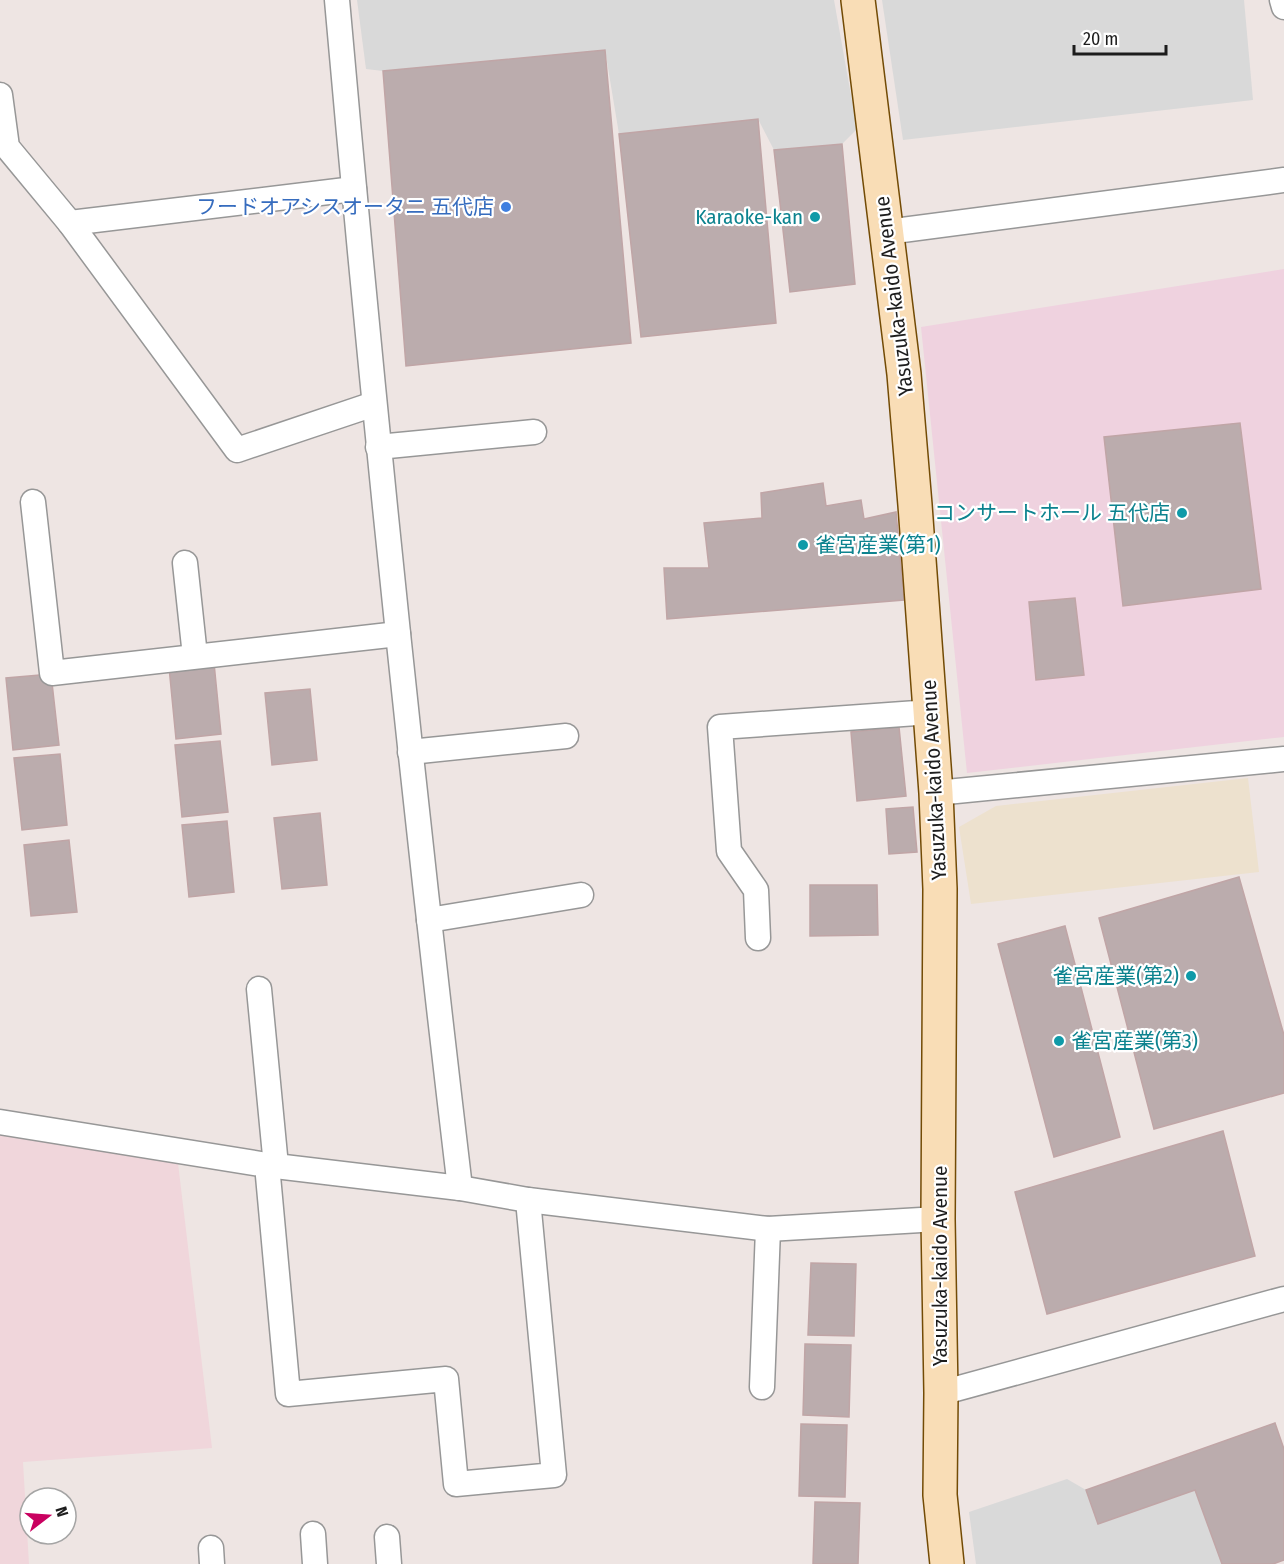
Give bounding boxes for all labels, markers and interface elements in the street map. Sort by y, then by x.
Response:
scale bar [1074,18,1166,56]
text: 20 m [1083,28,1118,50]
place label: フードオアシスオータニ 五代店 [196,194,494,220]
street label: Yasuzuka-kaido Avenue [869,195,919,397]
marker: フードオアシスオータニ 五代店 [499,200,513,214]
place label: Karaoke-kan [695,204,803,230]
marker: Karaoke-kan [808,210,822,224]
place label: コンサートホール 五代店 [934,500,1170,526]
marker: コンサートホール 五代店 [1175,506,1189,520]
place label: 雀宮産業(第1) [815,532,941,558]
marker: 雀宮産業(第1) [796,538,810,552]
street label: Yasuzuka-kaido Avenue [916,679,952,881]
place label: 雀宮産業(第2) [1052,963,1179,989]
marker: 雀宮産業(第2) [1184,969,1198,983]
place label: 雀宮産業(第3) [1071,1028,1198,1054]
marker: 雀宮産業(第3) [1052,1034,1066,1048]
street label: Yasuzuka-kaido Avenue [927,1166,953,1366]
north arrow [18,1486,78,1546]
text: N [51,1504,72,1519]

